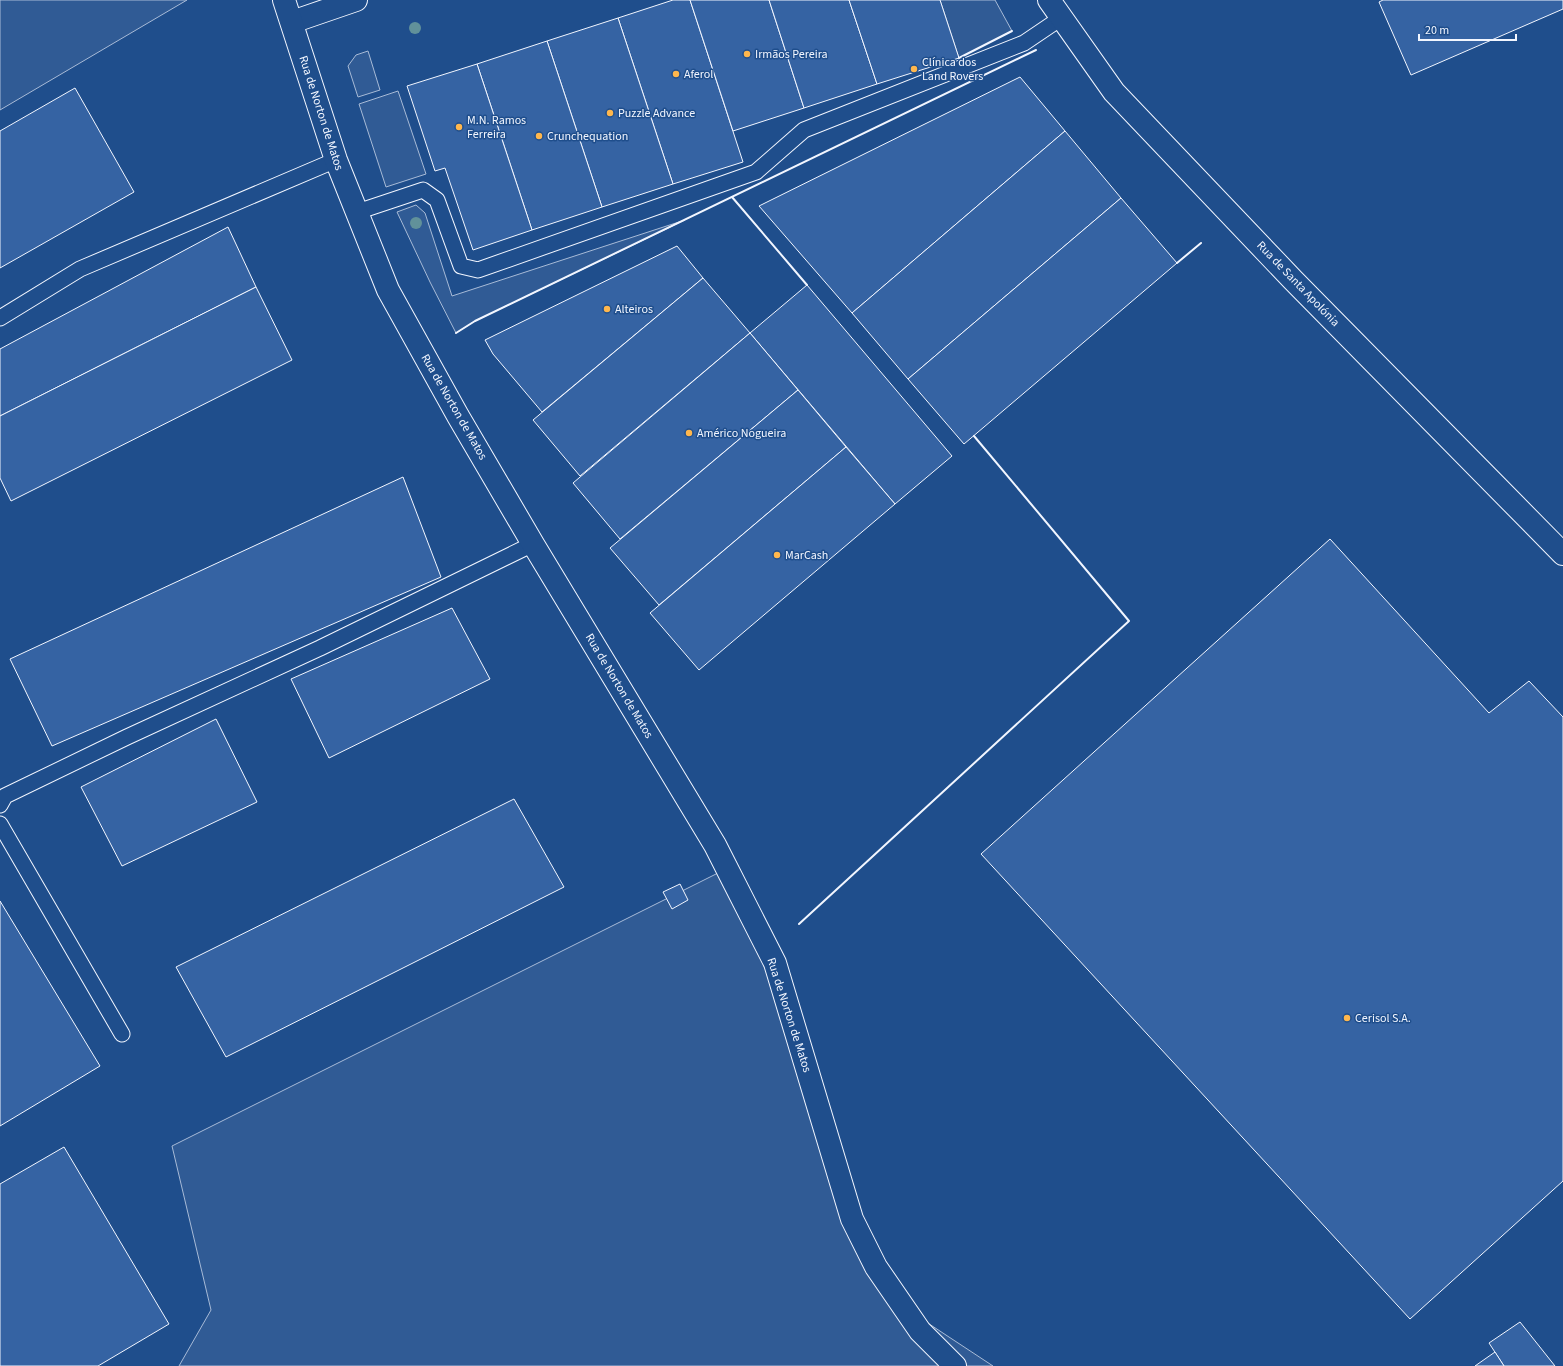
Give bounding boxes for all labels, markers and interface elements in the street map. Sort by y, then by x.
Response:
scale bar [1419,16,1516,42]
text: 20 m [1425,22,1449,39]
place label: Irmãos Pereira [755,46,828,63]
marker: Irmãos Pereira [742,49,752,59]
street label: Rua de Norton de Matos [294,53,348,173]
place label: Clínica dos Land Rovers [922,54,983,85]
marker: Clínica dos Land Rovers [909,64,919,74]
place label: Aferol [684,66,713,83]
marker: Aferol [671,69,681,79]
place label: Puzzle Advance [618,105,695,122]
marker: Puzzle Advance [605,108,615,118]
place label: M.N. Ramos Ferreira [467,112,526,143]
marker: M.N. Ramos Ferreira [454,122,464,132]
place label: Crunchequation [547,128,628,145]
marker: Crunchequation [534,131,544,141]
street label: Rua de Santa Apolónia [1253,237,1343,331]
place label: Alteiros [615,301,653,318]
marker: Alteiros [602,304,612,314]
street label: Rua de Norton de Matos [417,351,491,463]
place label: Américo Nogueira [697,425,786,442]
marker: Américo Nogueira [684,428,694,438]
place label: MarCash [785,547,828,564]
marker: MarCash [772,550,782,560]
street label: Rua de Norton de Matos [581,630,657,742]
street label: Rua de Norton de Matos [762,955,816,1075]
place label: Cerisol S.A. [1355,1010,1411,1027]
marker: Cerisol S.A. [1342,1013,1352,1023]

